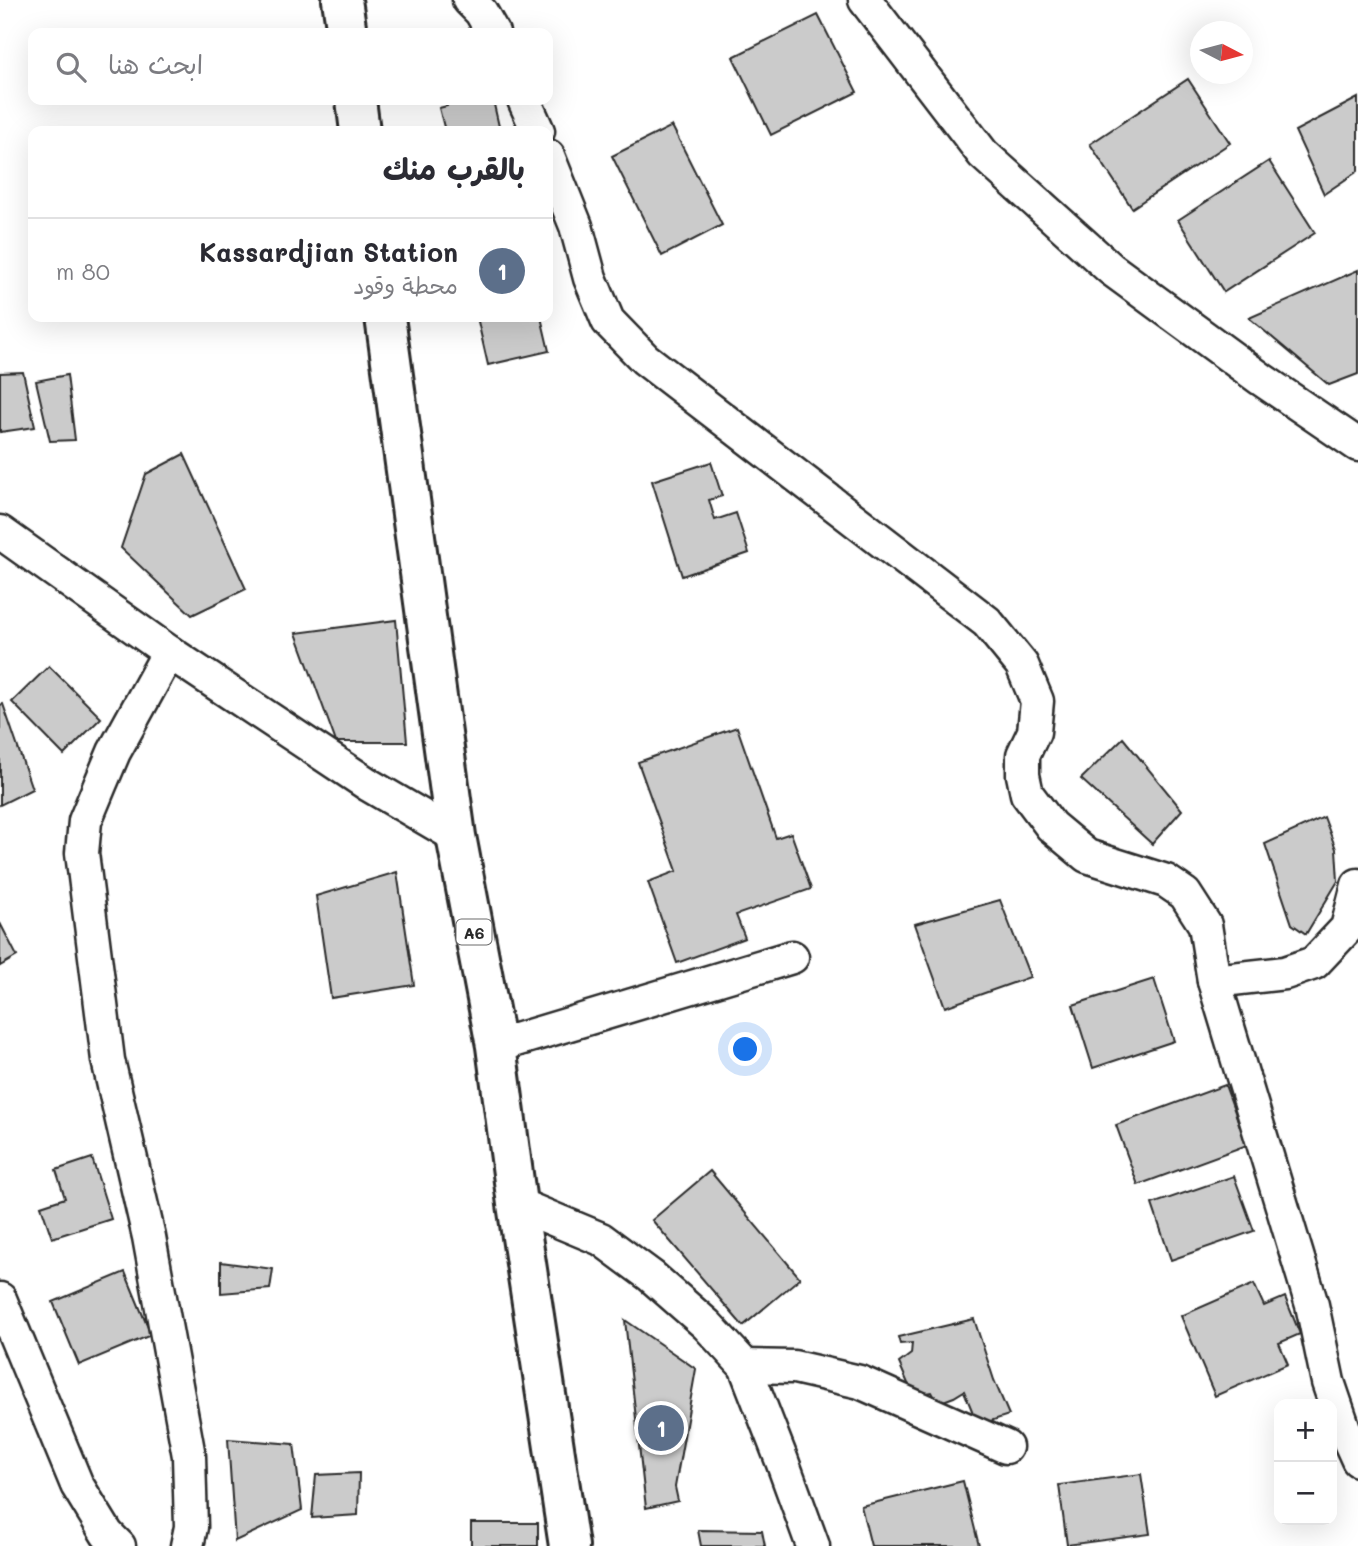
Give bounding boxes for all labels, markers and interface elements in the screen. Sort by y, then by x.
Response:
north arrow [1190,21,1253,84]
search box [28,28,553,105]
text: ابحث هنا [108,47,203,81]
icon: search [52,48,90,86]
text: بالقرب منك [383,148,525,188]
text: Kassardjian Station [199,235,458,269]
text: 80 m [56,256,110,286]
text: 1 [497,256,507,286]
text: محطة وقود [353,270,458,300]
road number: A6 [456,920,491,944]
your location [728,1032,762,1066]
map controls [1274,1399,1337,1525]
button: + [1274,1399,1337,1462]
pin: 1 [638,1402,684,1454]
button: − [1274,1462,1337,1525]

